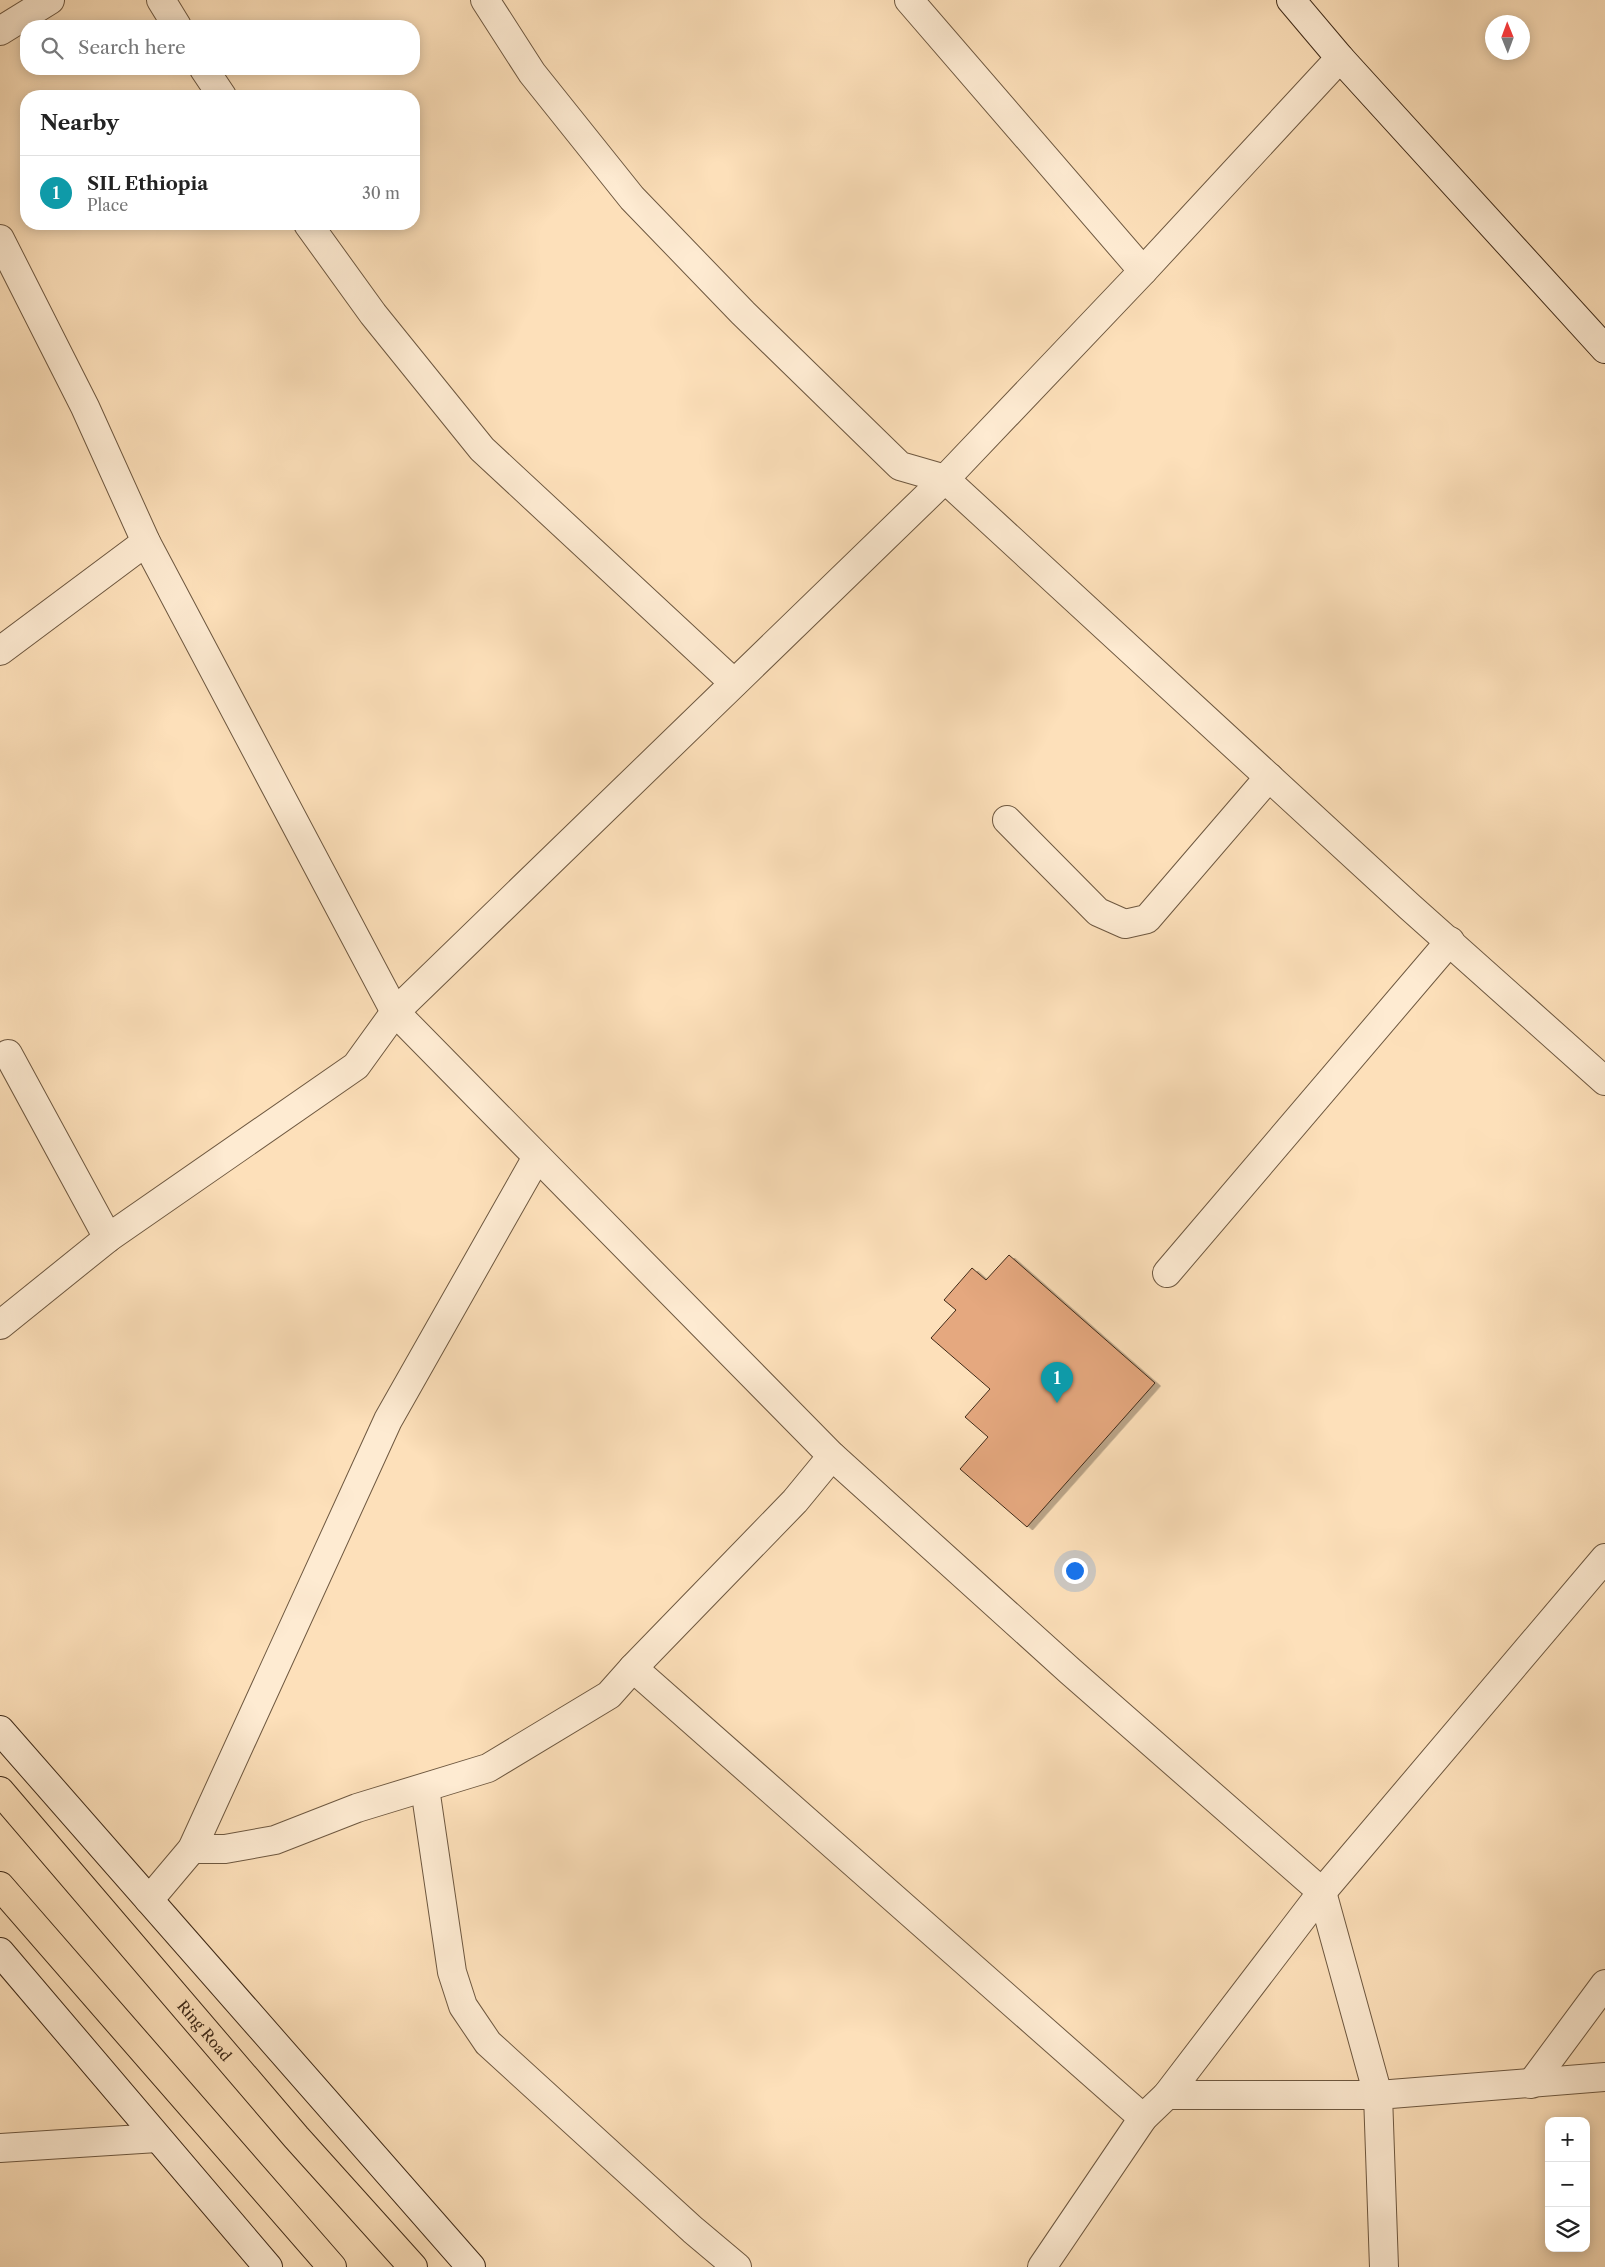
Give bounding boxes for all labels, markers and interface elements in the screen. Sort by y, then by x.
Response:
north arrow [1485,15,1530,60]
search box [20,20,420,75]
icon: search [38,34,66,62]
text: Search here [78,36,186,59]
text: Nearby [40,110,119,135]
text: SIL Ethiopia [87,172,208,195]
text: 1 [52,183,60,203]
text: 30 m [362,183,400,203]
text: Place [87,195,128,215]
pin: 1 [1041,1362,1073,1403]
your location [1062,1558,1088,1584]
street label: Ring Road [174,1996,236,2065]
map controls [1545,2117,1590,2252]
button: + [1545,2117,1590,2162]
button: − [1545,2162,1590,2207]
button: layers [1545,2207,1590,2252]

